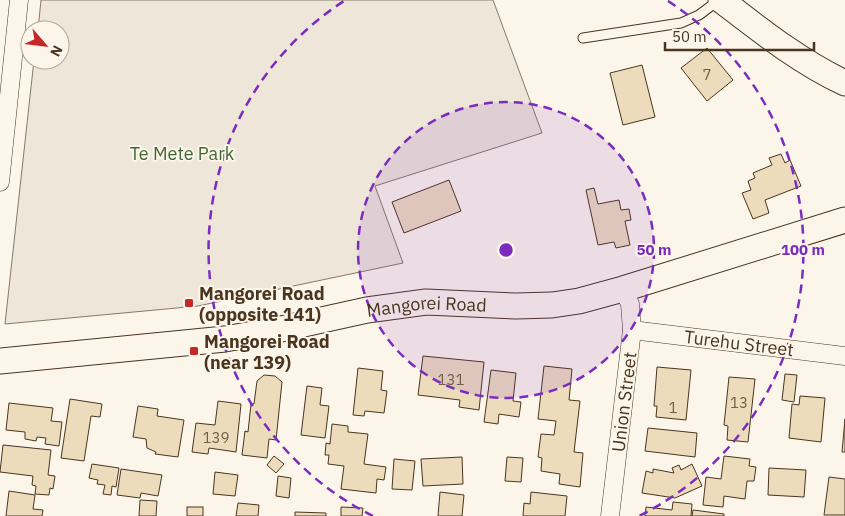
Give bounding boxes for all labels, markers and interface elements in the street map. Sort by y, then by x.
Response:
north arrow [20,20,70,70]
scale bar [665,20,814,52]
text: 50 m [672,27,707,46]
text: N [46,42,67,60]
house number: 7 [702,65,712,84]
park label: Te Mete Park [130,142,235,165]
text: 50 m [637,240,671,259]
text: 100 m [781,240,825,259]
centre of rings [497,241,515,259]
place label: Mangorei Road (opposite 141) [199,282,325,326]
street label: Mangorei Road [365,290,487,321]
marker: Mangorei Road (opposite 141) [183,297,195,309]
street label: Turehu Street [683,325,795,361]
place label: Mangorei Road (near 139) [204,330,330,374]
marker: Mangorei Road (near 139) [188,345,200,357]
street label: Union Street [606,351,642,453]
house number: 131 [437,370,465,389]
house number: 13 [730,393,748,412]
house number: 1 [668,398,678,417]
house number: 139 [202,428,230,447]

